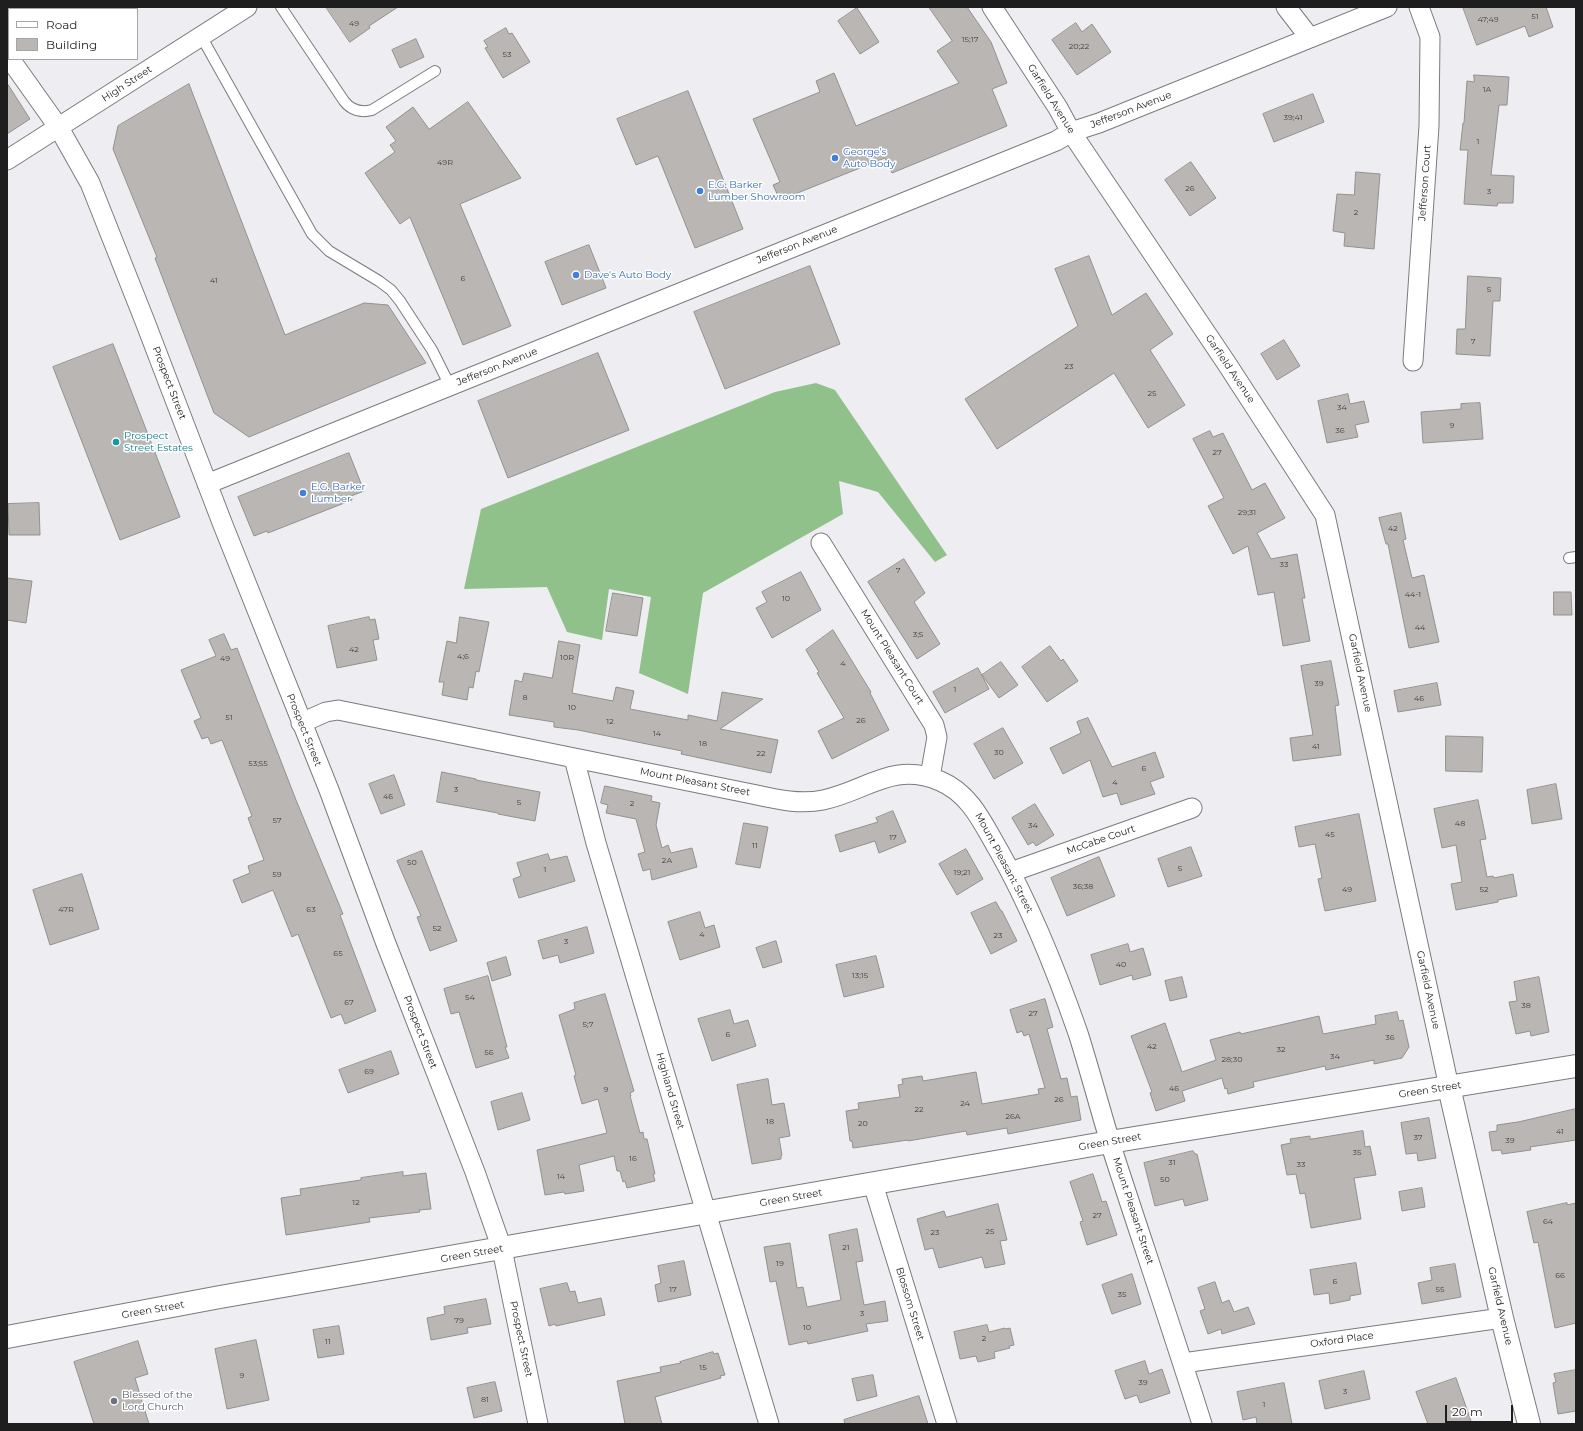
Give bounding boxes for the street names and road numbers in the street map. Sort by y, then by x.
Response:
street label: Garfield Avenue [1025,62,1077,136]
street label: High Street [100,63,154,105]
street label: Jefferson Avenue [1089,89,1173,131]
street label: Jefferson Court [1416,144,1434,222]
street label: Jefferson Avenue [755,223,839,267]
street label: Garfield Avenue [1203,333,1257,405]
street label: Prospect Street [150,345,188,421]
street label: Jefferson Avenue [455,345,539,389]
street label: Mount Pleasant Court [858,607,926,707]
street label: Garfield Avenue [1346,633,1374,713]
street label: Prospect Street [284,692,324,768]
street label: Mount Pleasant Street [639,765,751,799]
street label: Mount Pleasant Street [972,811,1036,915]
street label: McCabe Court [1065,823,1137,857]
street label: Garfield Avenue [1414,950,1442,1030]
street label: Prospect Street [401,994,439,1070]
street label: Highland Street [653,1051,687,1131]
street label: Green Street [1398,1079,1462,1101]
street label: Green Street [1078,1131,1142,1153]
street label: Mount Pleasant Street [1110,1156,1156,1266]
street label: Green Street [759,1187,823,1209]
street label: Green Street [440,1243,504,1265]
street label: Blossom Street [893,1266,927,1342]
street label: Garfield Avenue [1485,1266,1515,1346]
street label: Green Street [121,1299,185,1321]
street label: Prospect Street [507,1300,535,1378]
street label: Oxford Place [1310,1330,1374,1350]

